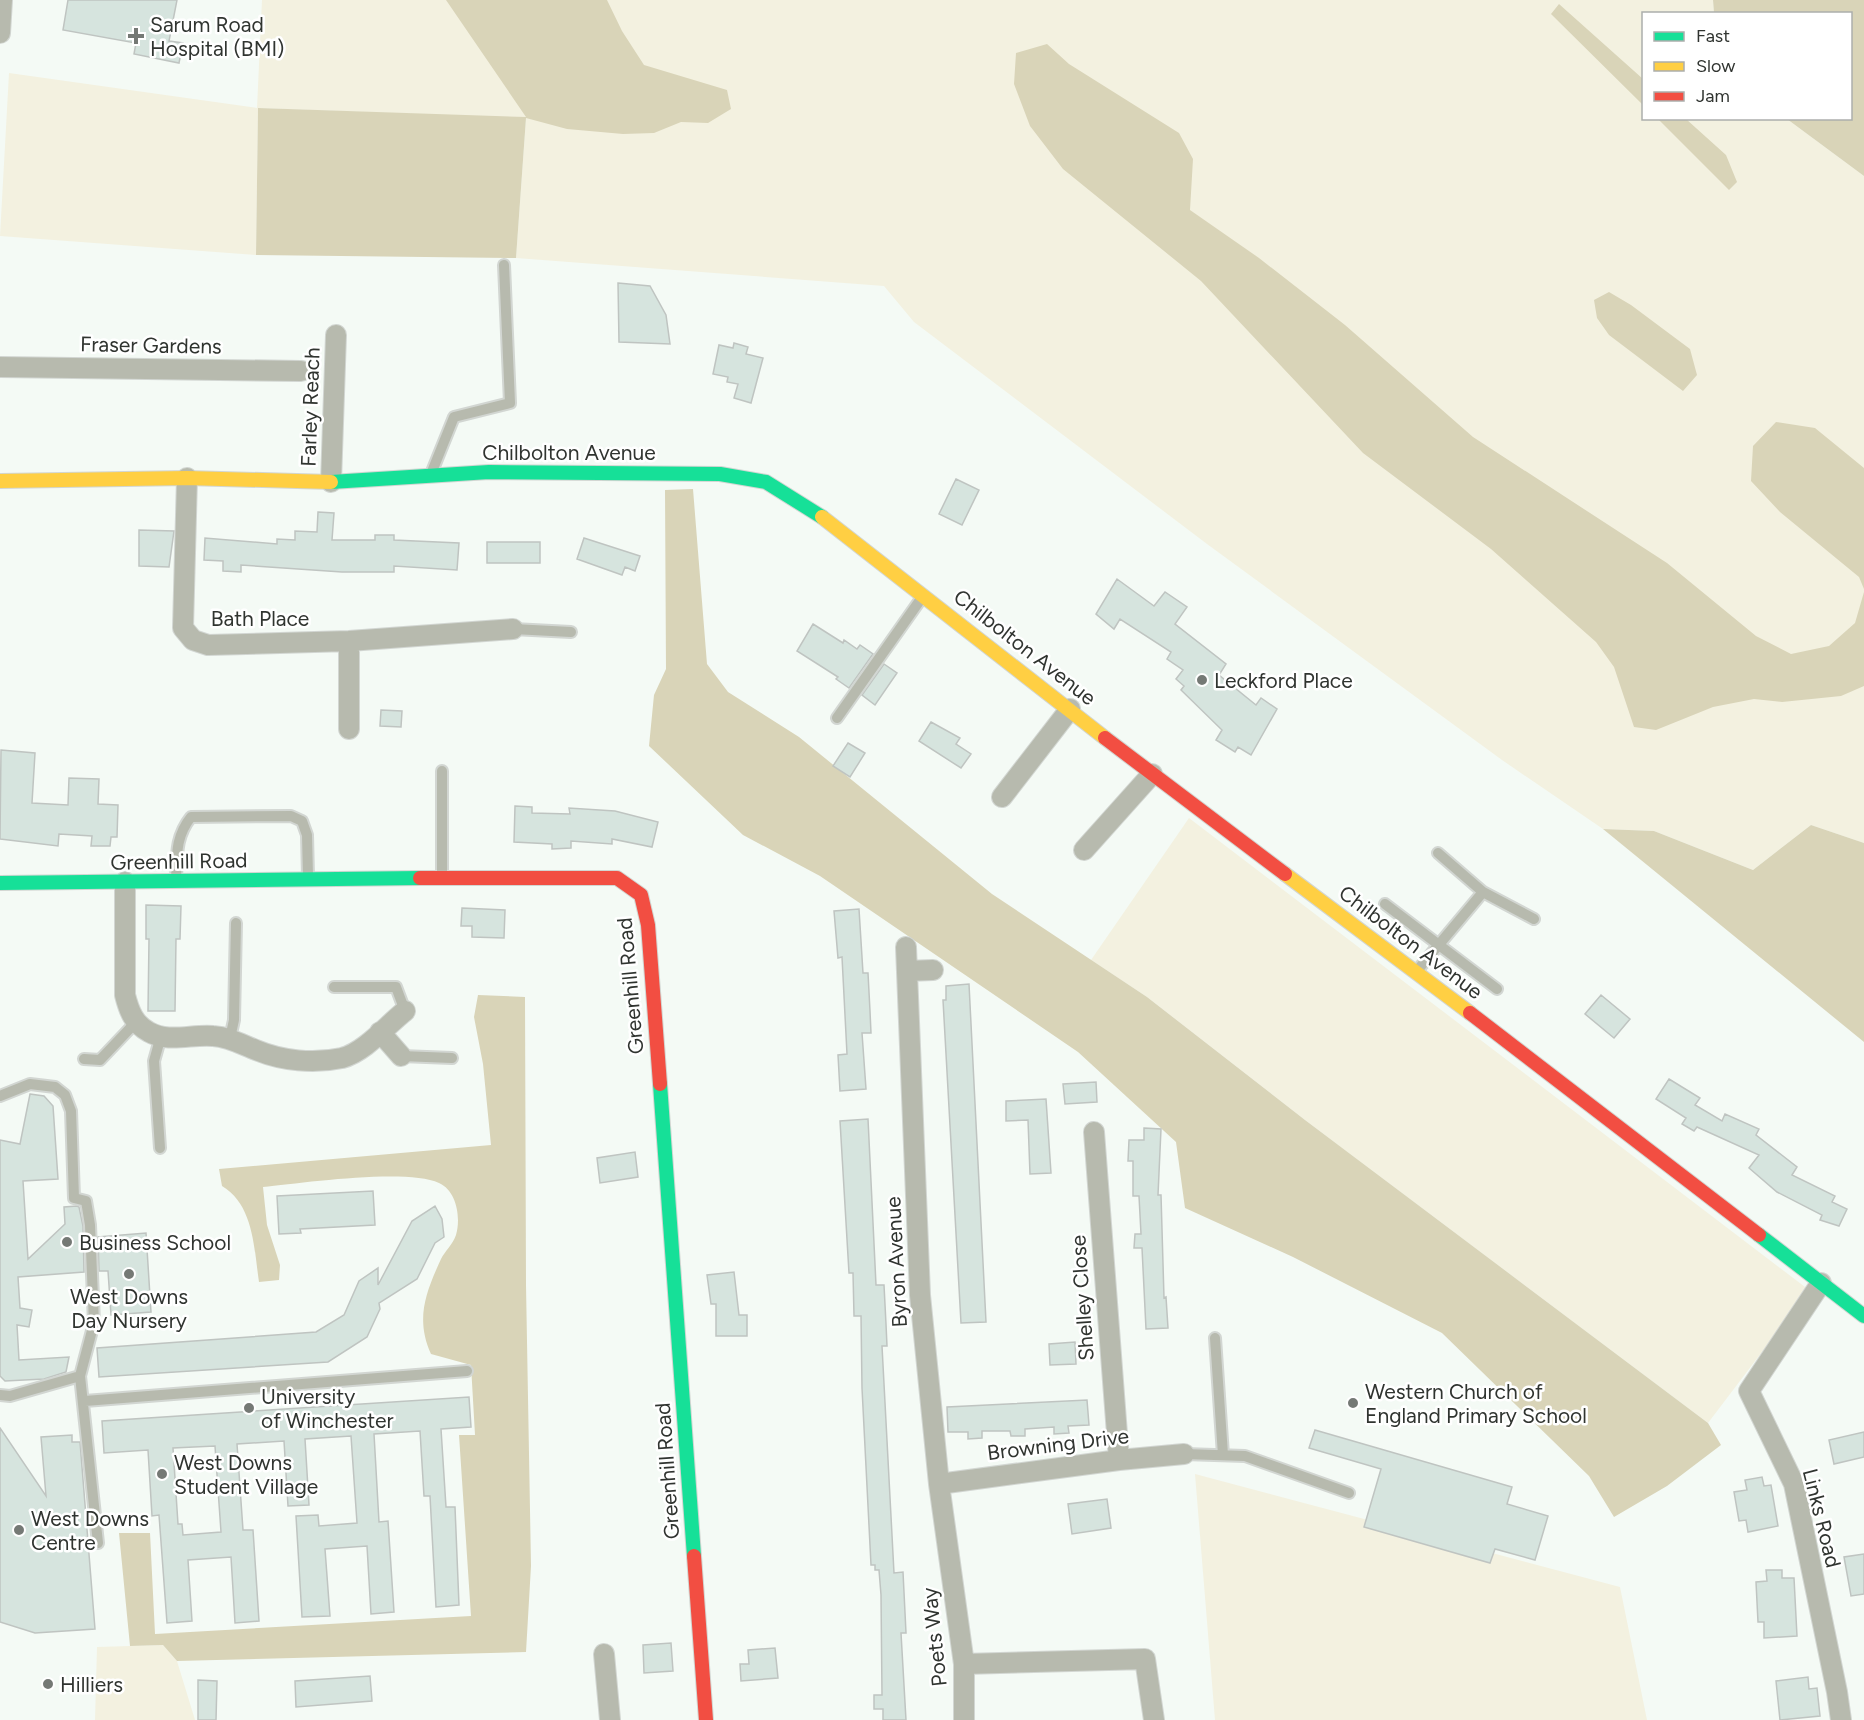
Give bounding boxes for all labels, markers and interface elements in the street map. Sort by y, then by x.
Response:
place label: Sarum Road Hospital (BMI) [150,12,285,61]
legend [1642,12,1852,120]
text: Fast [1696,25,1730,47]
marker: Sarum Road Hospital (BMI) [127,27,145,45]
text: Slow [1696,55,1735,77]
text: Jam [1696,85,1730,107]
street label: Fraser Gardens [80,331,222,359]
street label: Farley Reach [295,347,325,467]
street label: Chilbolton Avenue [482,440,656,465]
street label: Chilbolton Avenue [949,584,1101,710]
street label: Bath Place [211,606,309,631]
place label: Leckford Place [1214,668,1353,693]
marker: Leckford Place [1195,673,1209,687]
street label: Greenhill Road [110,847,248,875]
street label: Chilbolton Avenue [1334,880,1488,1004]
street label: Greenhill Road [612,917,648,1055]
street label: Byron Avenue [880,1196,912,1328]
place label: Business School [79,1230,231,1255]
street label: Shelley Close [1065,1234,1099,1362]
marker: Business School [60,1235,74,1249]
marker: West Downs Day Nursery [122,1267,136,1281]
place label: West Downs Day Nursery [70,1284,188,1333]
place label: Western Church of England Primary School [1365,1379,1587,1428]
place label: University of Winchester [261,1384,394,1433]
marker: Western Church of England Primary School [1346,1396,1360,1410]
marker: University of Winchester [242,1401,256,1415]
street label: Greenhill Road [650,1402,684,1540]
street label: Browning Drive [986,1423,1130,1465]
place label: West Downs Student Village [174,1450,318,1499]
street label: Links Road [1798,1466,1846,1570]
marker: West Downs Student Village [155,1467,169,1481]
place label: West Downs Centre [31,1506,149,1555]
marker: West Downs Centre [12,1523,26,1537]
street label: Poets Way [916,1586,952,1688]
place label: Hilliers [60,1672,123,1697]
marker: Hilliers [41,1677,55,1691]

